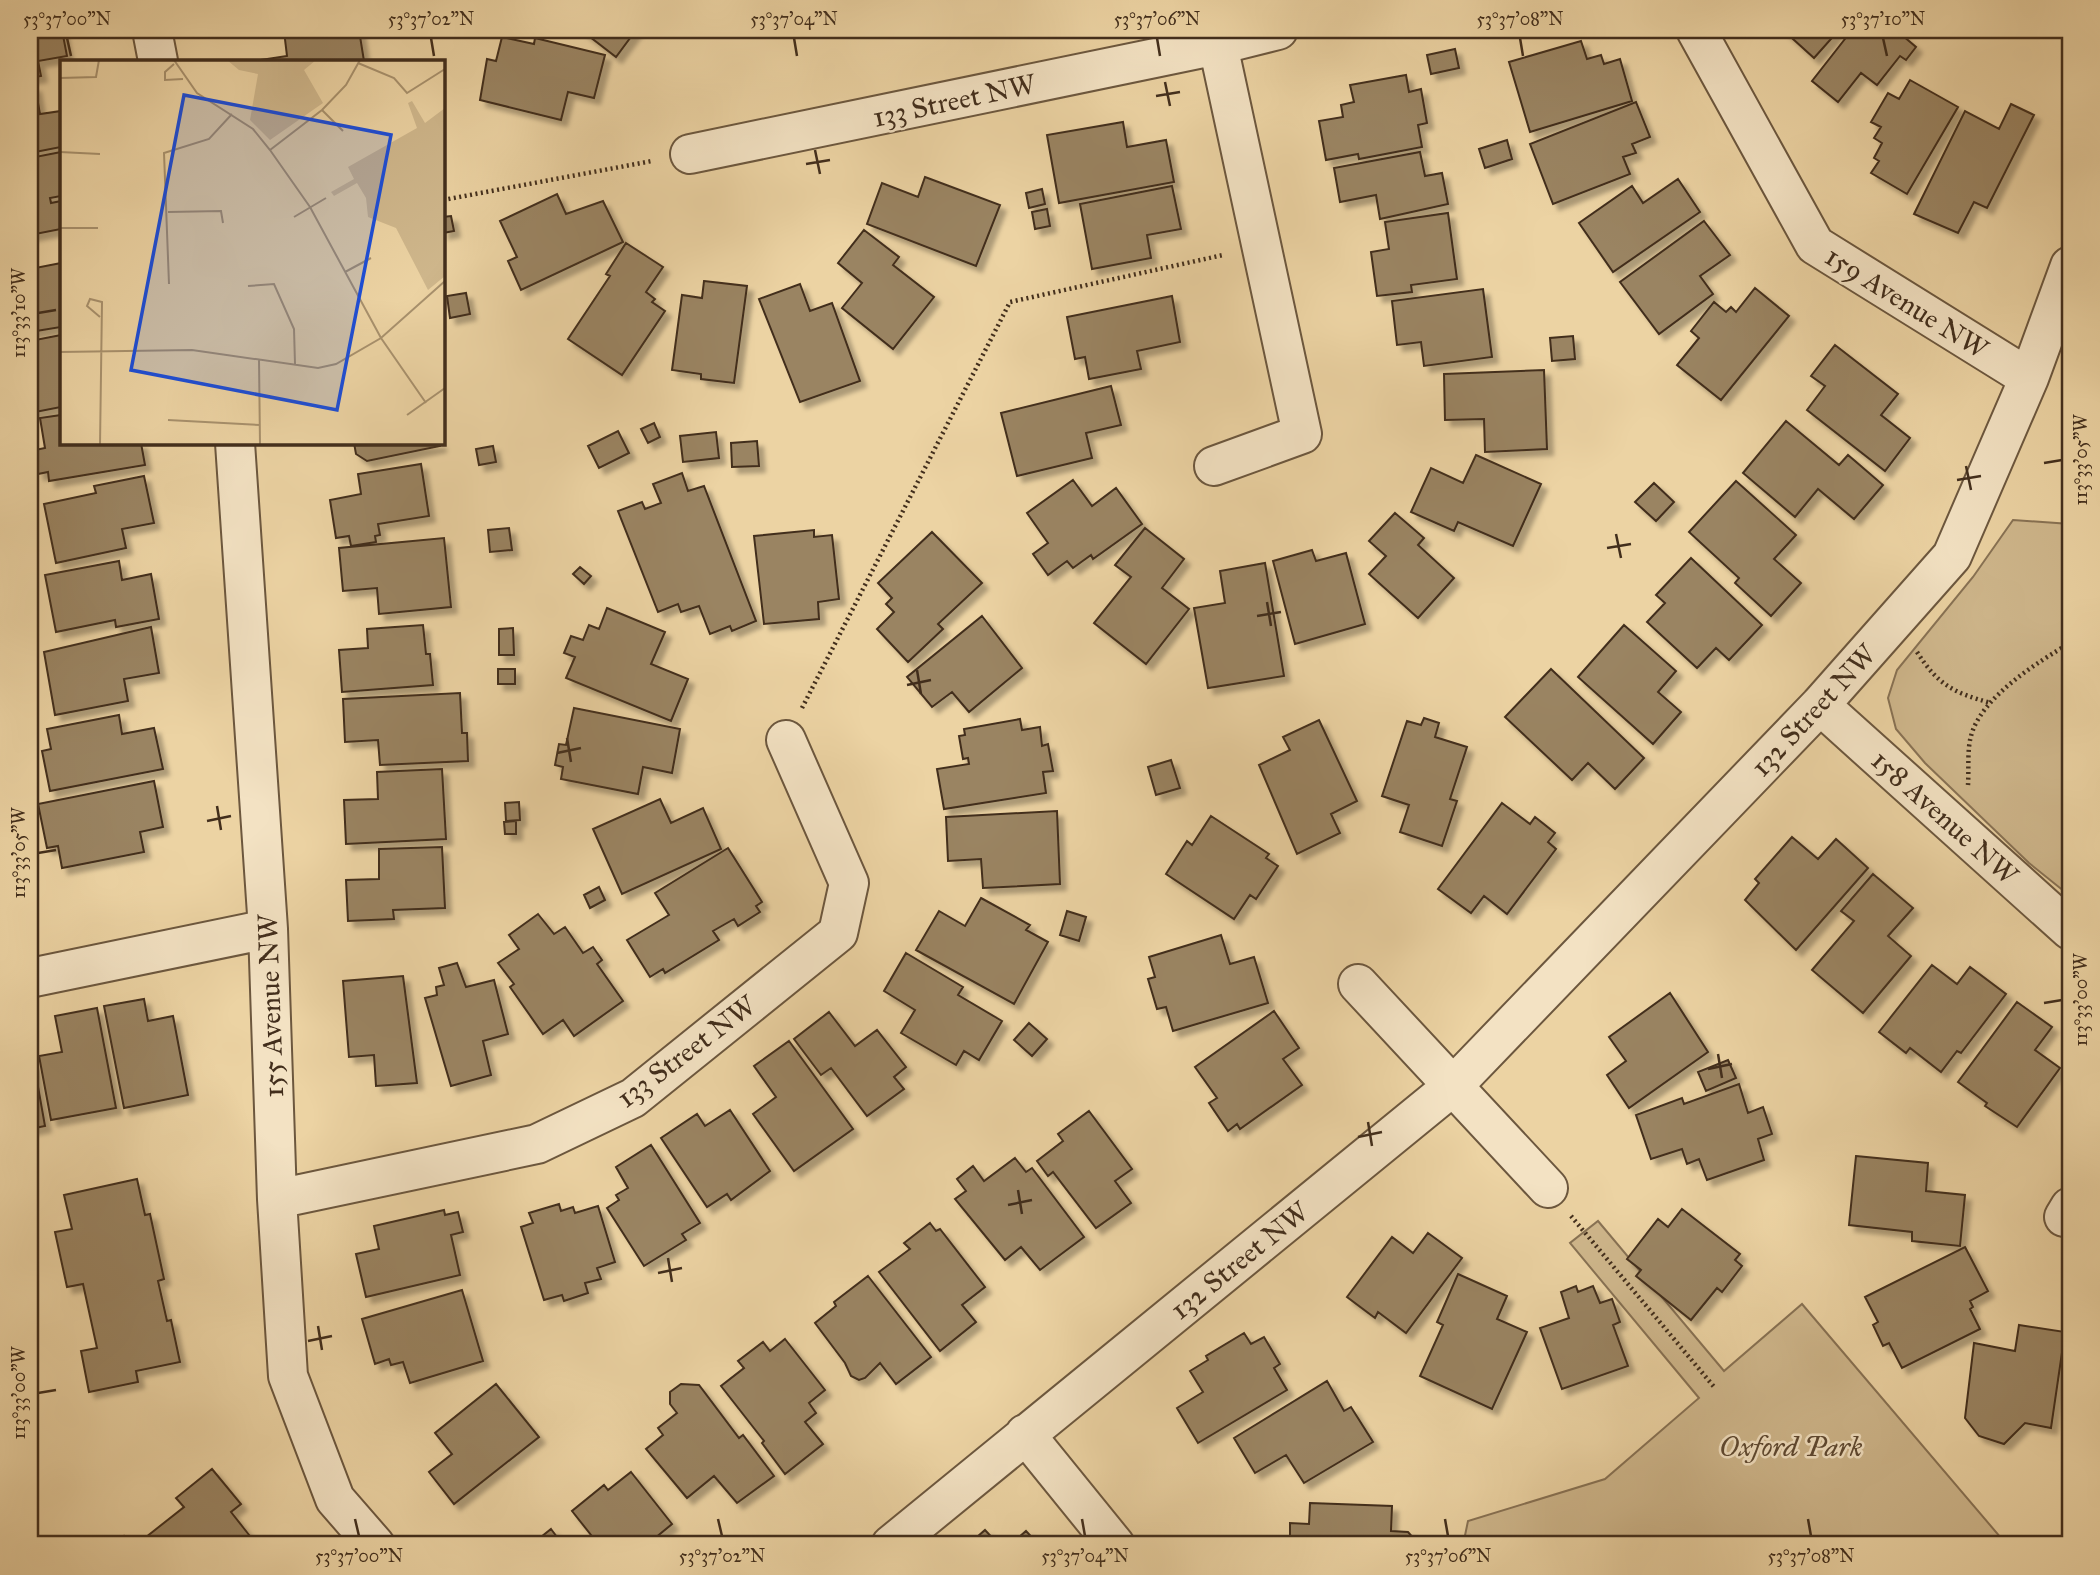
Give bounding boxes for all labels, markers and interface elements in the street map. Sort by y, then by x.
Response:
text: 53°37'00"N [23,8,111,30]
text: 53°37'02"N [388,8,474,30]
text: 53°37'04"N [750,8,838,30]
text: 53°37'06"N [1114,8,1200,30]
text: 53°37'08"N [1476,8,1564,30]
text: 53°37'10"N [1841,8,1925,30]
inset map [60,60,444,444]
street label: 133 Street NW [870,66,1040,135]
street label: 159 Avenue NW [1819,238,1996,367]
text: 113°33'10"W [8,267,30,358]
text: 113°33'05"W [2070,414,2092,506]
street label: 132 Street NW [1743,636,1884,784]
street label: 158 Avenue NW [1864,742,2026,893]
text: 113°33'05"W [8,807,30,899]
street label: 155 Avenue NW [250,912,291,1098]
text: 113°33'00"W [2070,952,2092,1047]
street label: 133 Street NW [610,987,764,1115]
street label: 132 Street NW [1163,1193,1317,1327]
text: 113°33'00"W [8,1345,30,1440]
park label: Oxford Park [1720,1429,1863,1464]
text: 53°37'00"N [315,1545,403,1567]
text: 53°37'02"N [679,1545,765,1567]
text: 53°37'04"N [1041,1545,1129,1567]
text: 53°37'06"N [1405,1545,1491,1567]
text: 53°37'08"N [1767,1545,1855,1567]

